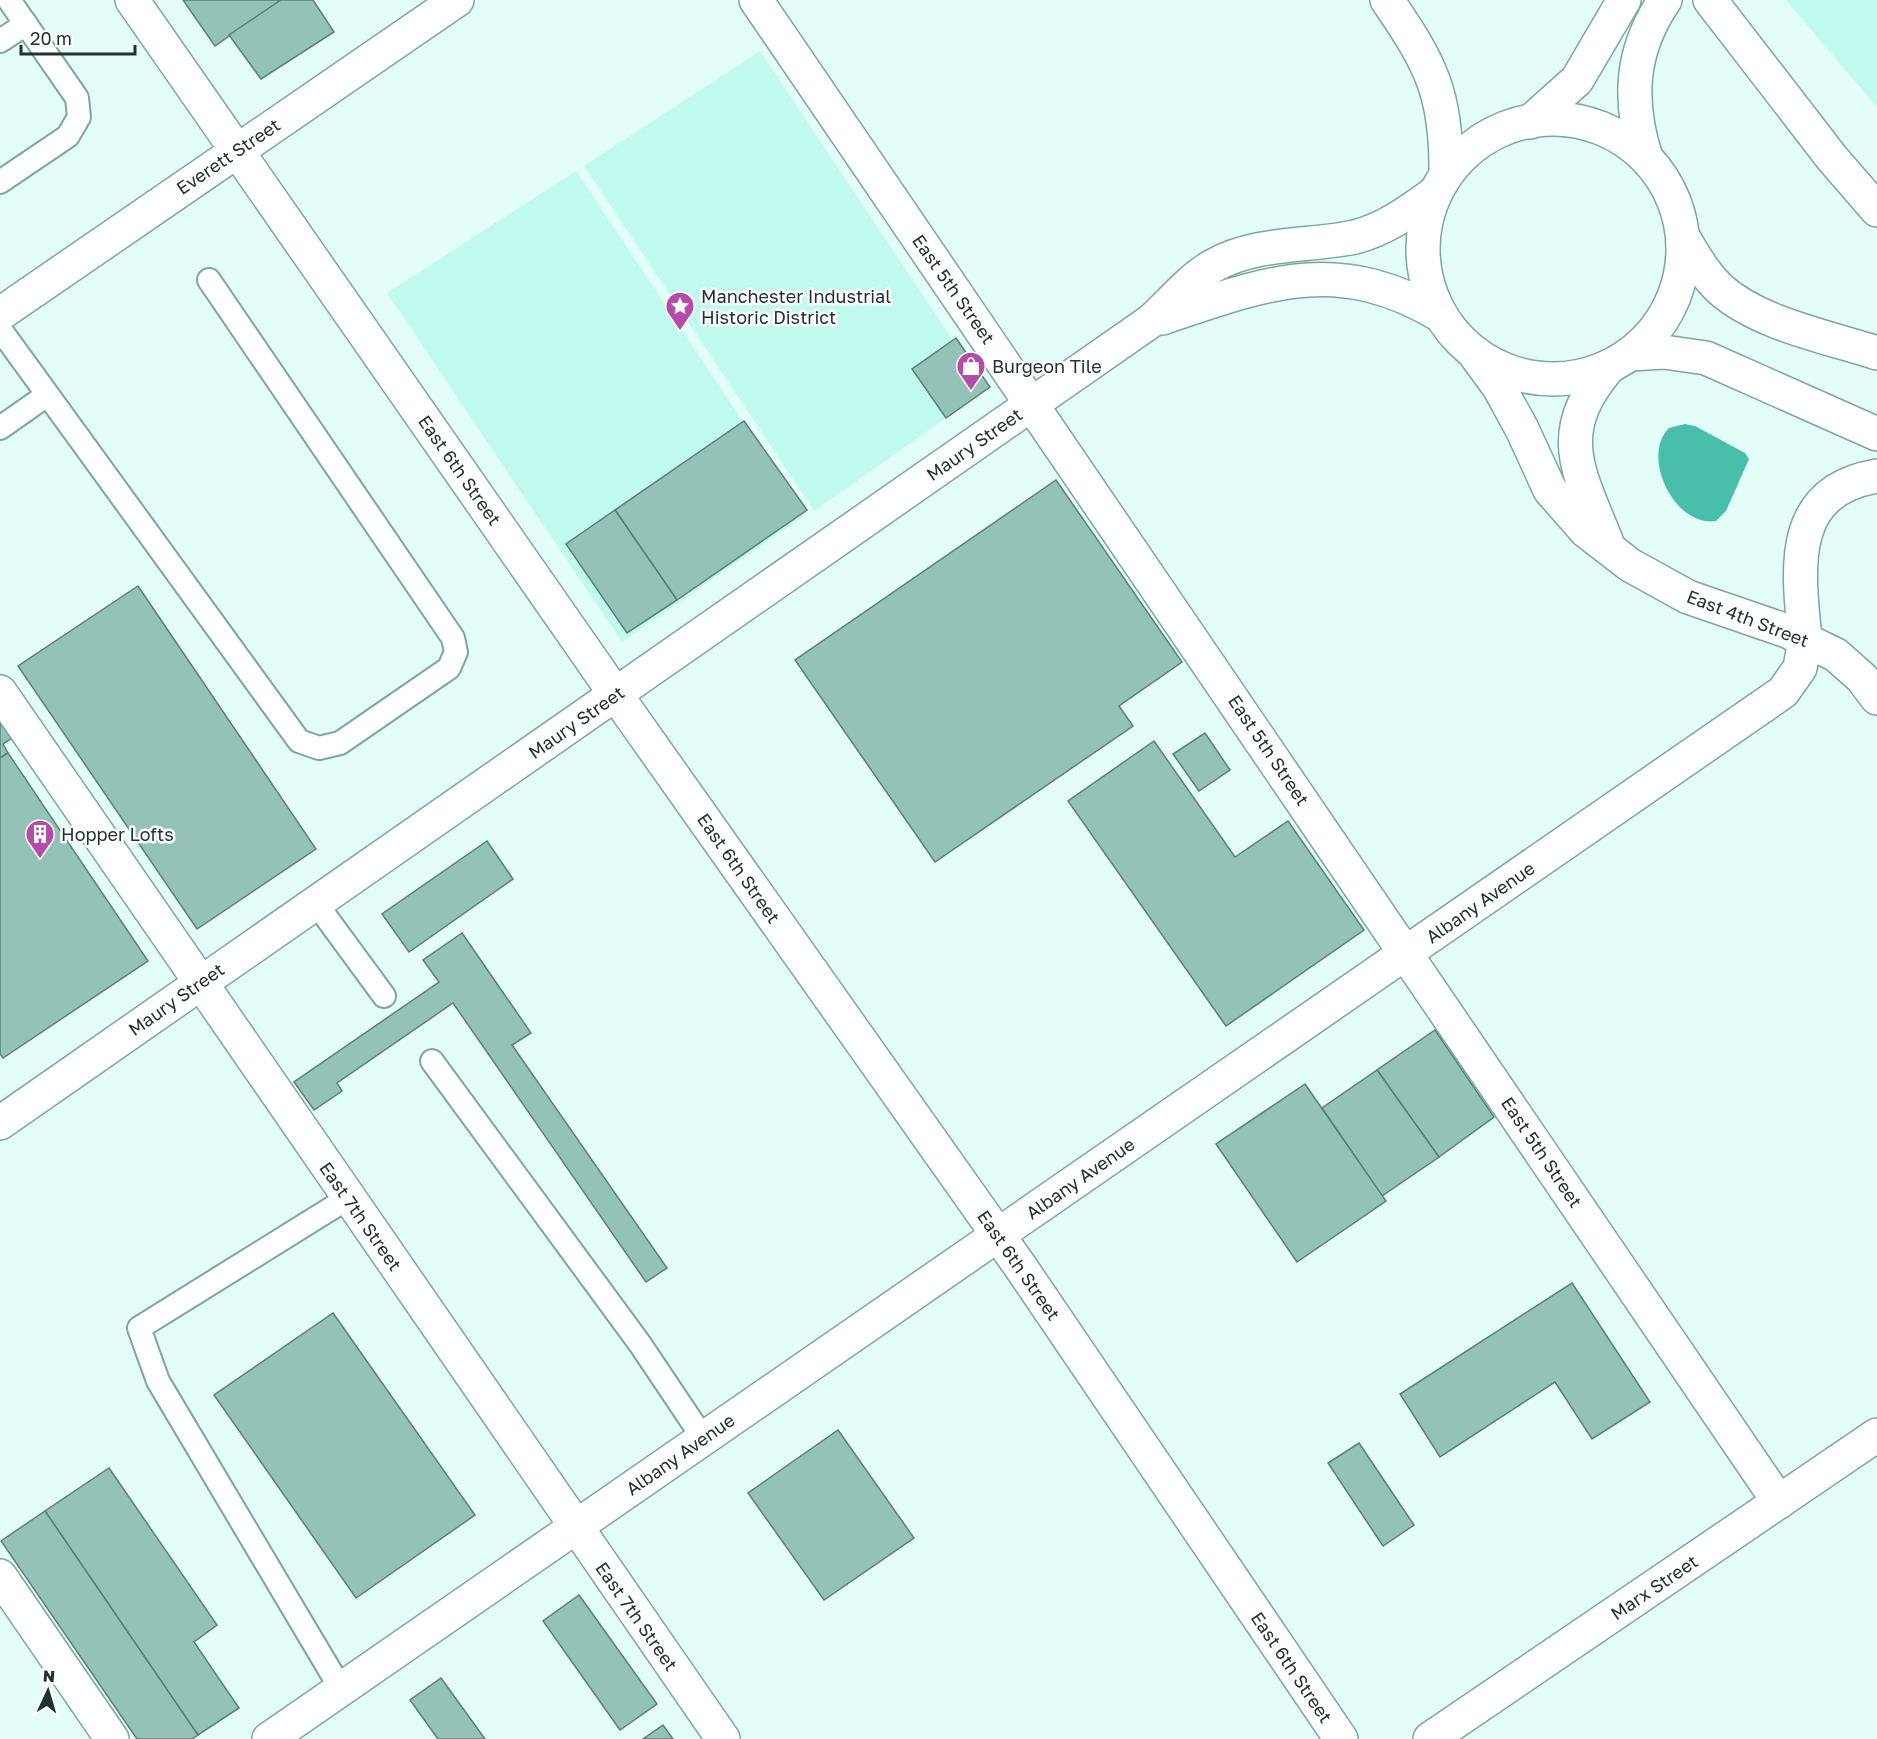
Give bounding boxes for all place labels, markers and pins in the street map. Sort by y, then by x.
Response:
place label: Manchester Industrial Historic District [701,285,891,328]
place icon: Manchester Industrial Historic District [664,290,696,332]
shop icon: Burgeon Tile [955,350,987,392]
place label: Burgeon Tile [992,355,1102,377]
building icon: Hopper Lofts [24,818,56,860]
place label: Hopper Lofts [61,823,174,845]

